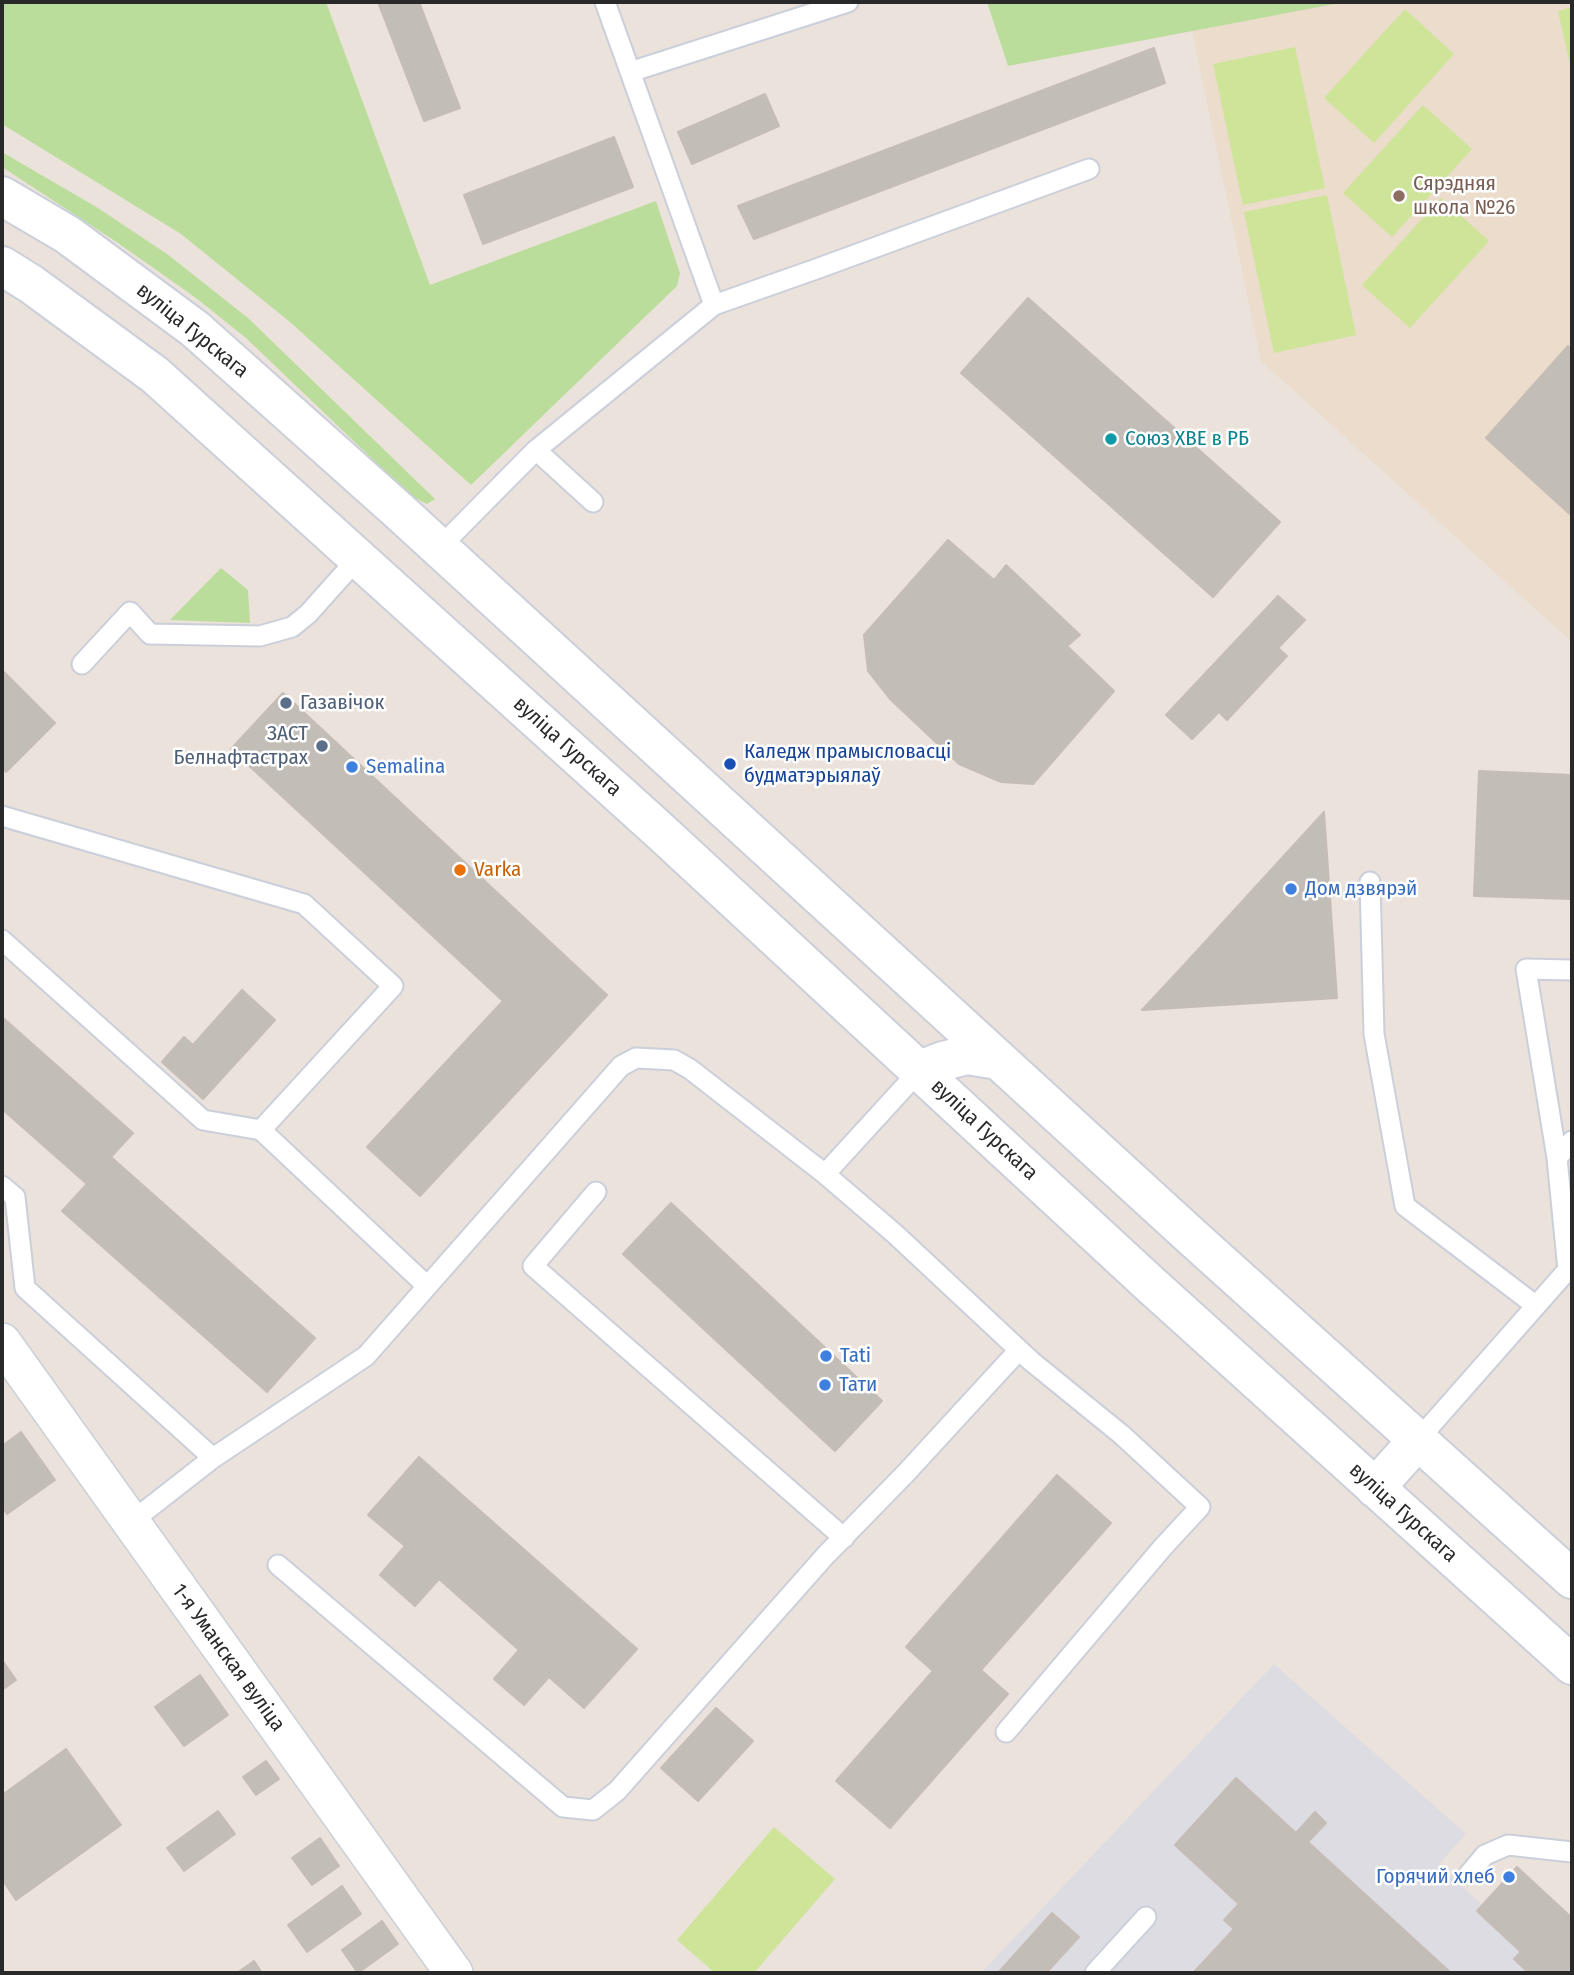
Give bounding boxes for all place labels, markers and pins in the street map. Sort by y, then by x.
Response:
place label: Сярэдняя школа №26 [1413,171,1515,221]
marker: Сярэдняя школа №26 [1391,188,1407,204]
place label: Союз ХВЕ в РБ [1125,426,1249,452]
marker: Союз ХВЕ в РБ [1103,431,1119,447]
place label: Газавічок [300,690,384,716]
marker: Газавічок [278,695,294,711]
place label: ЗАСТ Белнафтастрах [174,721,308,771]
marker: ЗАСТ Белнафтастрах [314,738,330,754]
place label: Каледж прамысловасці будматэрыялаў [744,739,951,789]
place label: Semalina [366,754,445,780]
marker: Каледж прамысловасці будматэрыялаў [722,756,738,772]
marker: Semalina [344,759,360,775]
place label: Varka [474,857,521,883]
marker: Varka [452,862,468,878]
place label: Дом дзвярэй [1305,876,1417,902]
marker: Дом дзвярэй [1283,881,1299,897]
place label: Tati [840,1343,871,1369]
marker: Tati [818,1348,834,1364]
place label: Тати [839,1372,877,1398]
marker: Тати [817,1377,833,1393]
place label: Горячий хлеб [1376,1864,1495,1890]
marker: Горячий хлеб [1501,1869,1517,1885]

